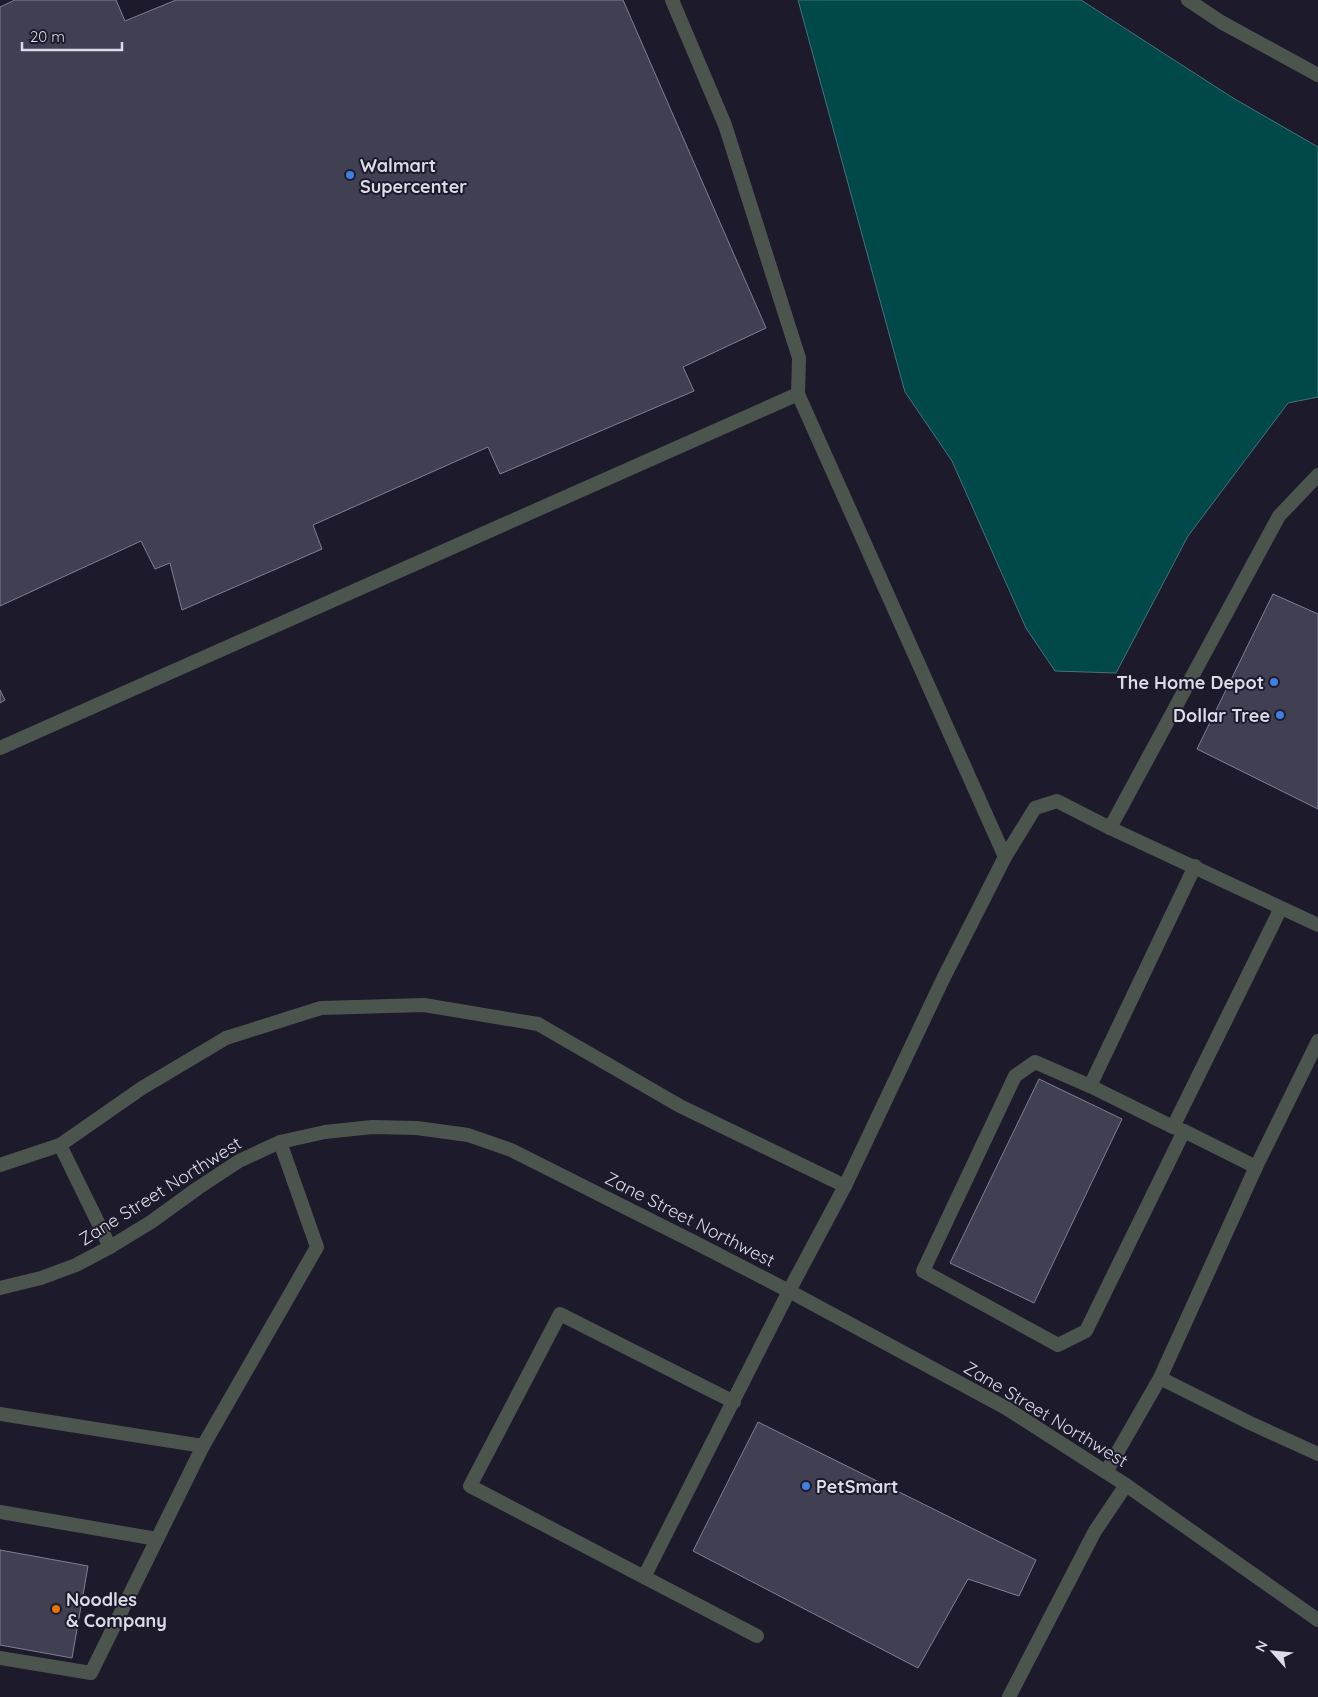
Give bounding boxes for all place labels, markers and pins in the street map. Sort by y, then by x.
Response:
place label: Walmart Supercenter [360,154,467,198]
marker: Walmart Supercenter [344,169,356,181]
place label: The Home Depot [1117,671,1264,694]
marker: The Home Depot [1268,676,1280,688]
place label: Dollar Tree [1173,704,1270,727]
marker: Dollar Tree [1274,709,1286,721]
place label: PetSmart [816,1475,898,1498]
marker: PetSmart [800,1480,812,1492]
place label: Noodles & Company [66,1588,167,1632]
marker: Noodles & Company [50,1603,62,1615]

